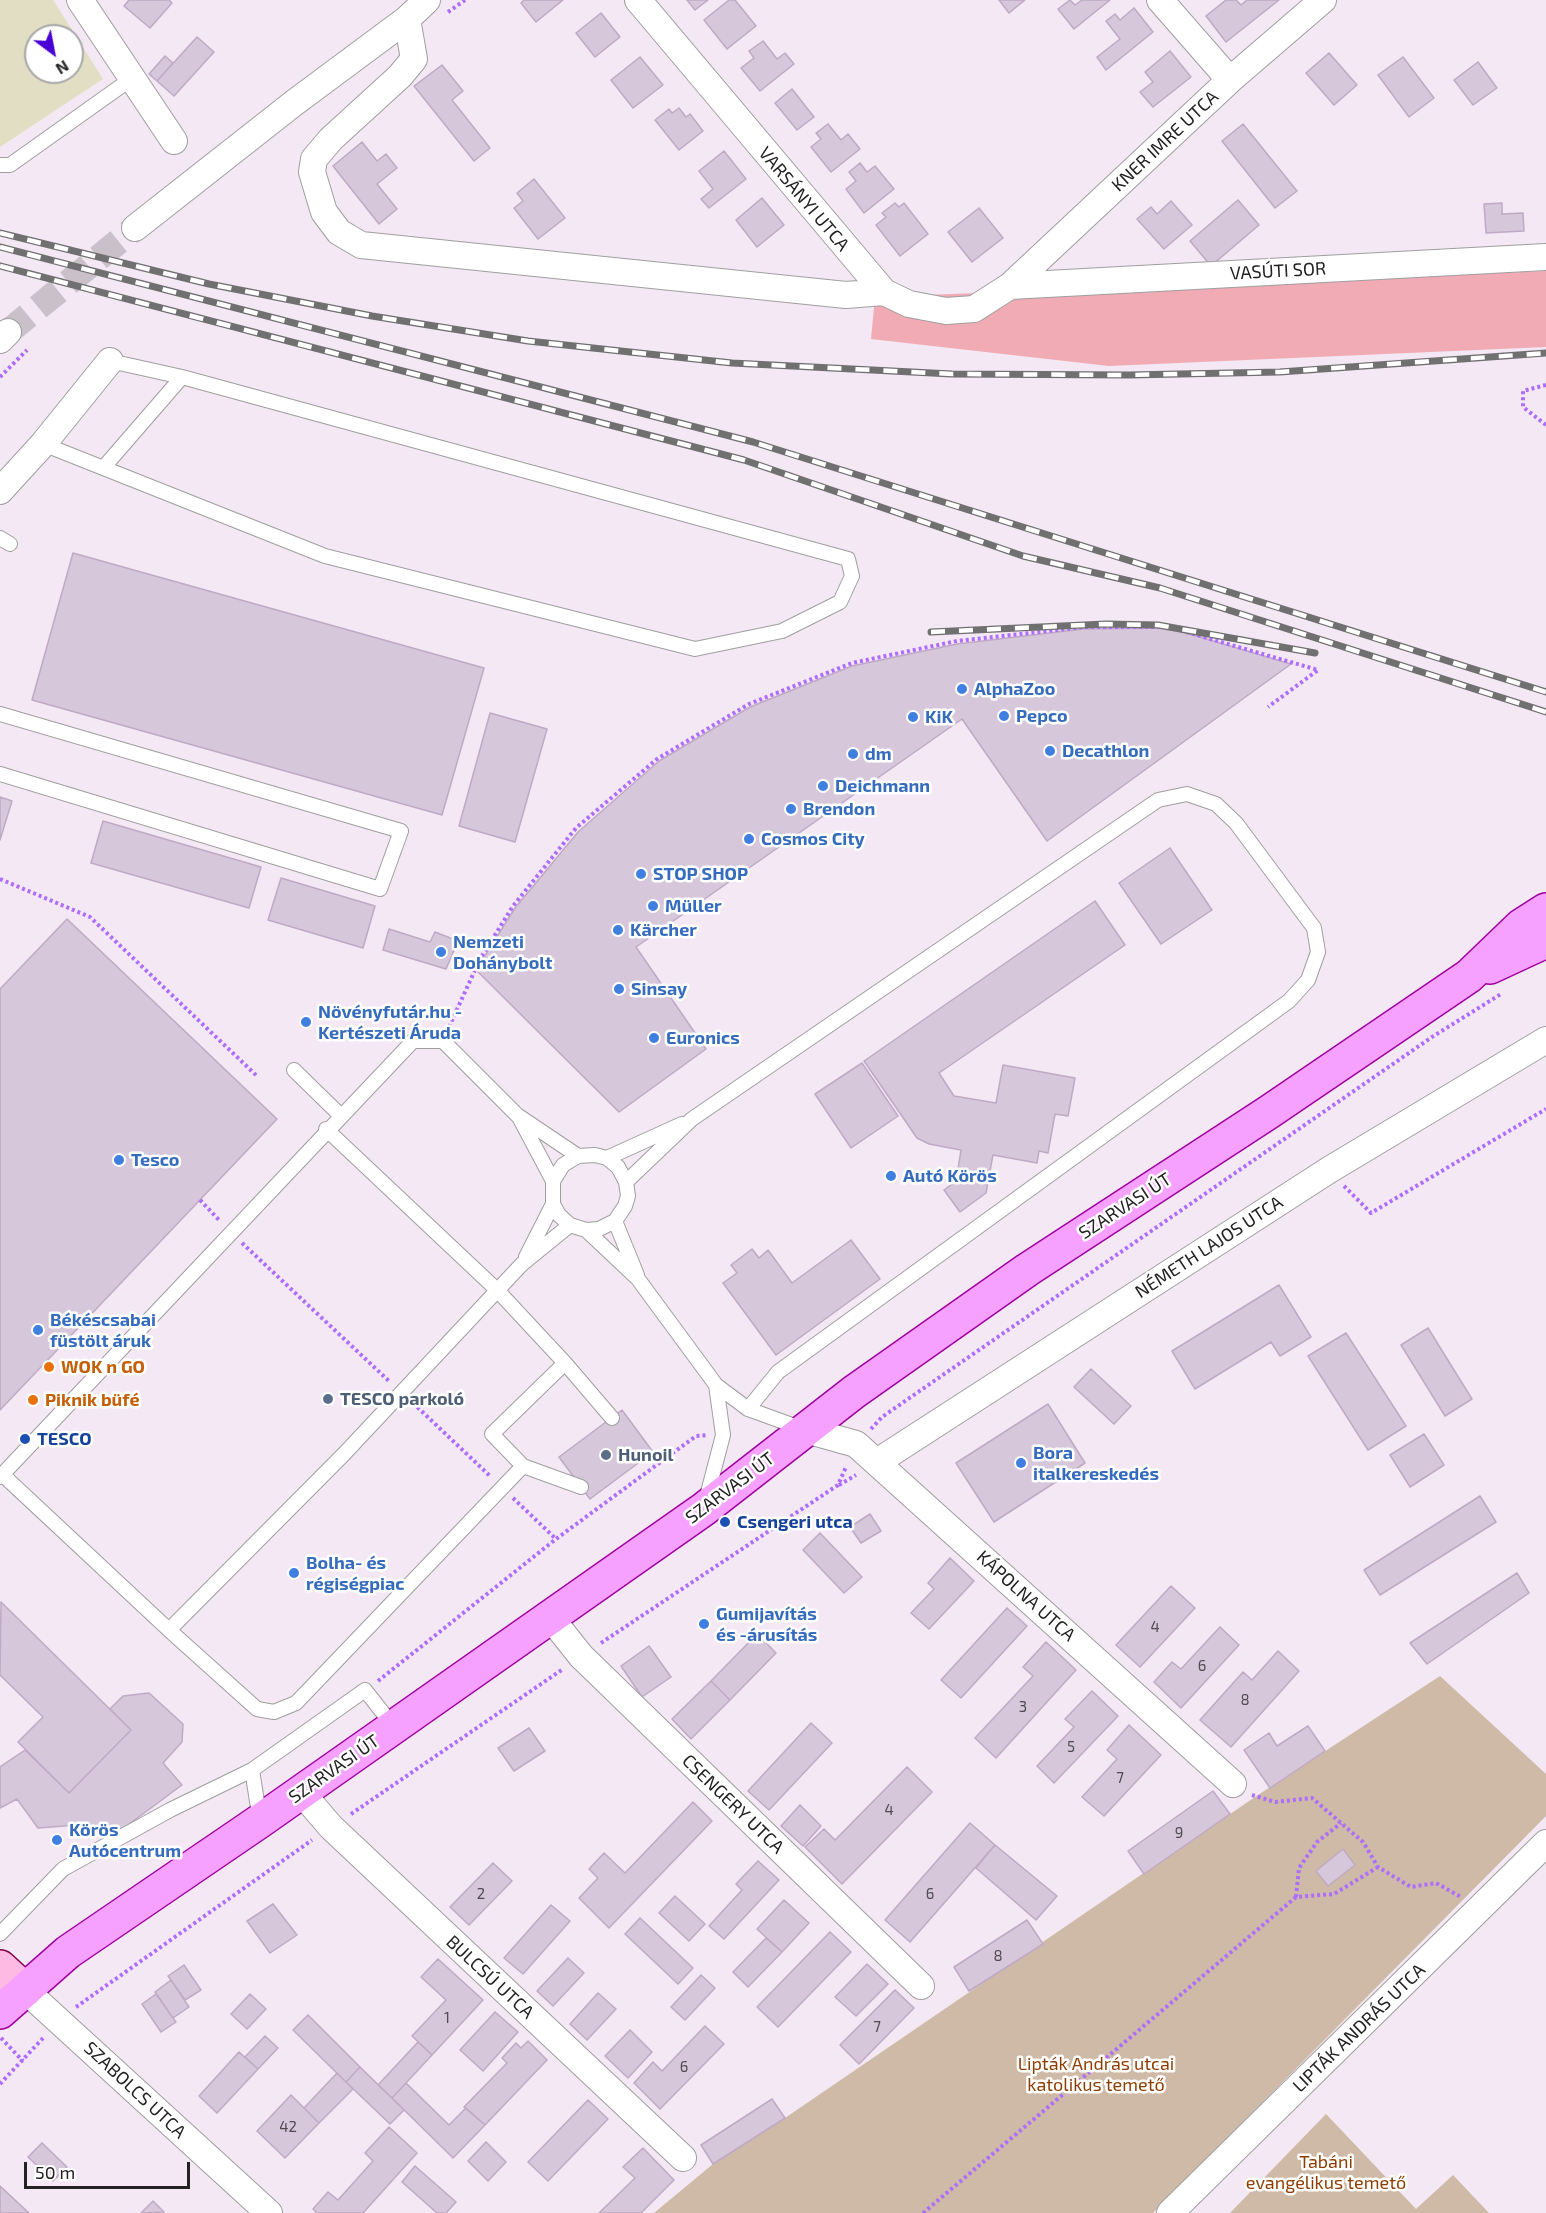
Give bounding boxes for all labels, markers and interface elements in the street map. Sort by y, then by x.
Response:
north arrow [24,24,84,84]
text: N [53,57,73,79]
street label: KNER IMRE UTCA [1107,86,1223,196]
street label: VARSÁNYI UTCA [754,143,854,255]
street label: VASÚTI SOR [1229,258,1327,284]
place label: AlphaZoo [974,678,1055,700]
marker: AlphaZoo [955,682,969,696]
place label: Pepco [1016,705,1068,727]
place label: KiK [925,706,953,728]
marker: Pepco [997,709,1011,723]
marker: KiK [906,710,920,724]
place label: Decathlon [1062,740,1149,762]
place label: dm [865,743,892,765]
marker: Decathlon [1043,744,1057,758]
marker: dm [846,747,860,761]
place label: Deichmann [835,775,930,797]
marker: Deichmann [816,779,830,793]
place label: Brendon [803,798,875,820]
marker: Brendon [784,802,798,816]
place label: Cosmos City [761,828,865,850]
marker: Cosmos City [742,832,756,846]
place label: STOP SHOP [653,863,748,885]
marker: STOP SHOP [634,867,648,881]
place label: Müller [665,895,722,917]
marker: Müller [646,899,660,913]
place label: Kärcher [630,919,697,941]
marker: Kärcher [611,923,625,937]
place label: Nemzeti Dohánybolt [453,931,552,974]
marker: Nemzeti Dohánybolt [434,945,448,959]
place label: Sinsay [631,978,687,1000]
marker: Sinsay [612,982,626,996]
place label: Növényfutár.hu - Kertészeti Áruda [318,1001,462,1044]
marker: Növényfutár.hu - Kertészeti Áruda [299,1015,313,1029]
place label: Euronics [666,1027,740,1049]
marker: Euronics [647,1031,661,1045]
place label: Tesco [131,1149,179,1171]
marker: Tesco [112,1153,126,1167]
place label: Autó Körös [903,1165,997,1187]
street label: SZARVASI ÚT [1075,1168,1175,1244]
marker: Autó Körös [884,1169,898,1183]
street label: NÉMETH LAJOS UTCA [1131,1191,1287,1303]
place label: Békéscsabai füstölt áruk [50,1309,156,1352]
marker: Békéscsabai füstölt áruk [31,1323,45,1337]
place label: WOK n GO [61,1356,145,1378]
marker: WOK n GO [42,1360,56,1374]
place label: TESCO parkoló [340,1388,464,1410]
place label: Piknik büfé [45,1389,140,1411]
marker: TESCO parkoló [321,1392,335,1406]
marker: Piknik büfé [26,1393,40,1407]
place label: TESCO [37,1428,92,1450]
marker: TESCO [18,1432,32,1446]
place label: Bora italkereskedés [1033,1442,1159,1484]
place label: Hunoil [618,1444,673,1466]
marker: Hunoil [599,1448,613,1462]
street label: SZARVASI ÚT [681,1448,779,1528]
marker: Bora italkereskedés [1014,1456,1028,1470]
place label: Csengeri utca [737,1511,853,1533]
marker: Csengeri utca [718,1515,732,1529]
street label: KÁPOLNA UTCA [972,1546,1080,1646]
place label: Bolha- és régiségpiac [306,1552,404,1594]
marker: Bolha- és régiségpiac [287,1566,301,1580]
place label: Gumijavítás és -árusítás [716,1603,817,1646]
marker: Gumijavítás és -árusítás [697,1617,711,1631]
house number: 4 [1150,1618,1160,1636]
house number: 6 [1198,1657,1206,1675]
house number: 8 [1240,1691,1250,1709]
house number: 3 [1019,1698,1027,1716]
street label: SZARVASI ÚT [285,1730,383,1808]
house number: 5 [1067,1738,1075,1756]
street label: CSENGERY UTCA [678,1750,788,1858]
house number: 7 [1116,1769,1124,1787]
house number: 4 [884,1801,894,1819]
place label: Körös Autócentrum [69,1819,181,1862]
house number: 9 [1175,1824,1183,1842]
marker: Körös Autócentrum [50,1833,64,1847]
house number: 2 [477,1885,485,1903]
house number: 6 [926,1885,934,1903]
street label: BULCSÚ UTCA [442,1931,538,2023]
house number: 8 [993,1947,1003,1965]
street label: LIPTÁK ANDRÁS UTCA [1288,1959,1430,2097]
house number: 1 [444,2009,450,2027]
house number: 7 [873,2018,881,2036]
street label: SZABOLCS UTCA [79,2037,191,2143]
park label: Lipták András utcai katolikus temető [1018,2053,1174,2096]
house number: 6 [680,2058,688,2076]
house number: 42 [279,2118,297,2136]
scale bar [27,2150,194,2188]
park label: Tabáni evangélikus temető [1246,2151,1406,2194]
text: 50 m [35,2161,75,2183]

